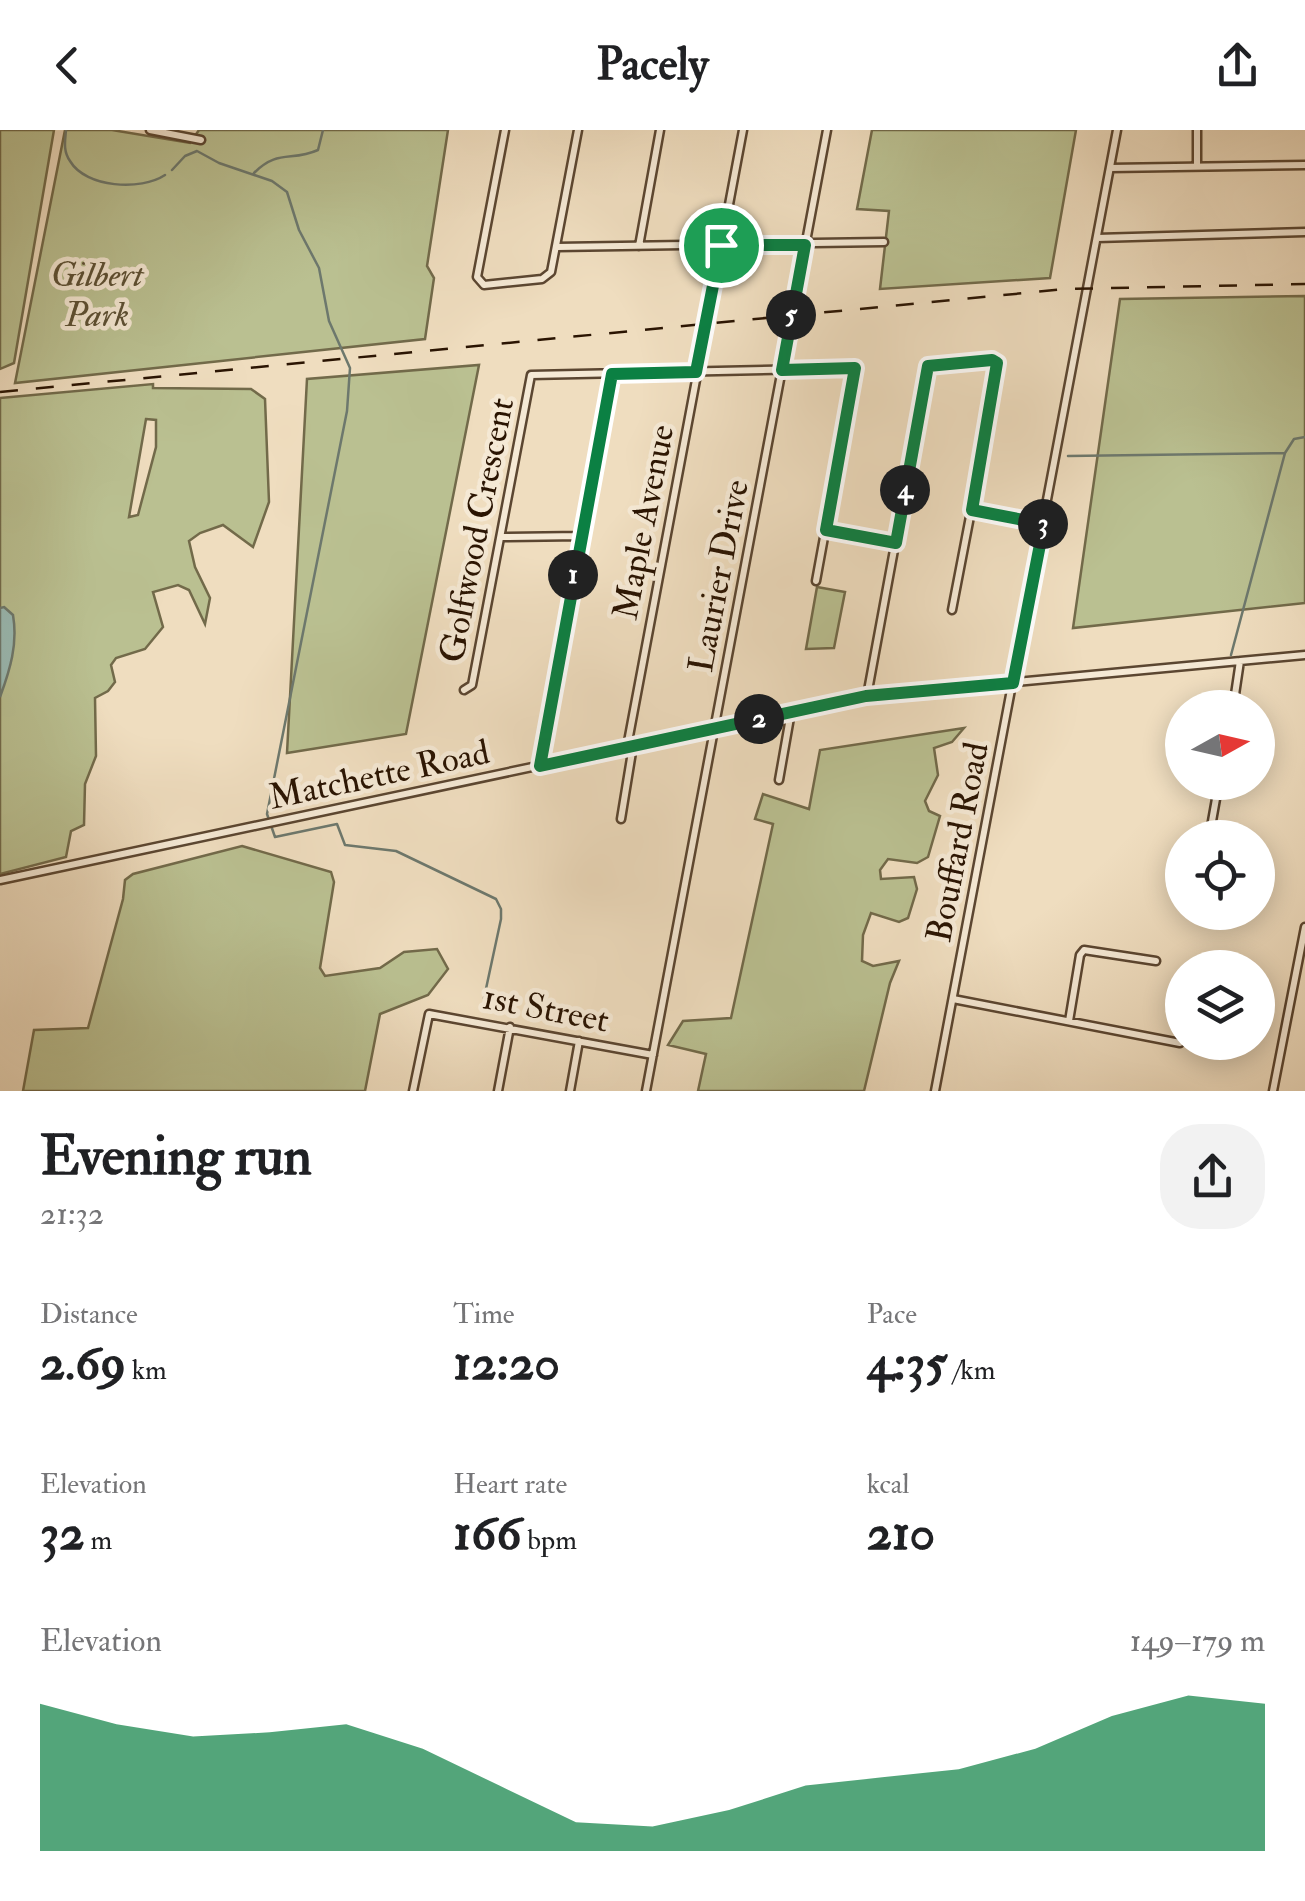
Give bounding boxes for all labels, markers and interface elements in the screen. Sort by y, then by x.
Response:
text: Pacely [597,37,708,93]
icon: back [40,38,95,93]
icon: share [1210,38,1265,93]
pin [679,203,764,288]
icon: arrive [694,218,749,273]
park label: Gilbert Park [51,253,145,337]
pin: 5 [766,290,816,340]
text: 5 [785,297,797,332]
street label: Golfwood Crescent [430,394,524,666]
street label: Maple Avenue [604,421,684,623]
pin: 4 [880,465,930,515]
text: 4 [897,472,913,507]
street label: Laurier Drive [679,476,759,676]
pin: 3 [1018,499,1068,549]
text: 3 [1038,506,1048,541]
pin: 1 [548,550,598,600]
text: 1 [568,557,578,592]
north arrow [1165,690,1275,800]
map controls [1165,690,1275,1060]
pin: 2 [734,694,784,744]
text: 2 [752,701,766,736]
street label: Matchette Road [265,730,493,820]
street label: Bouffard Road [917,738,999,946]
button: locate [1165,820,1275,930]
button: layers [1165,950,1275,1060]
street label: 1st Street [479,975,613,1043]
text: Evening run [40,1122,312,1191]
button: share [1160,1124,1265,1229]
text: 21:32 [40,1194,104,1234]
text: Distance [40,1297,138,1332]
text: Time [453,1297,515,1332]
text: Pace [867,1297,917,1332]
text: 2.69 [40,1332,126,1395]
text: 12:20 [453,1332,560,1395]
text: 4:35 [867,1332,947,1395]
text: km [126,1353,167,1388]
text: /km [947,1353,995,1388]
text: Elevation [40,1467,147,1502]
text: Heart rate [453,1467,567,1502]
text: kcal [867,1467,910,1502]
text: 32 [40,1502,85,1565]
text: 166 [453,1502,521,1565]
text: 210 [867,1502,935,1565]
text: m [85,1523,112,1558]
text: bpm [521,1523,577,1558]
text: Elevation [40,1621,162,1661]
text: 149–179 m [1130,1621,1265,1661]

